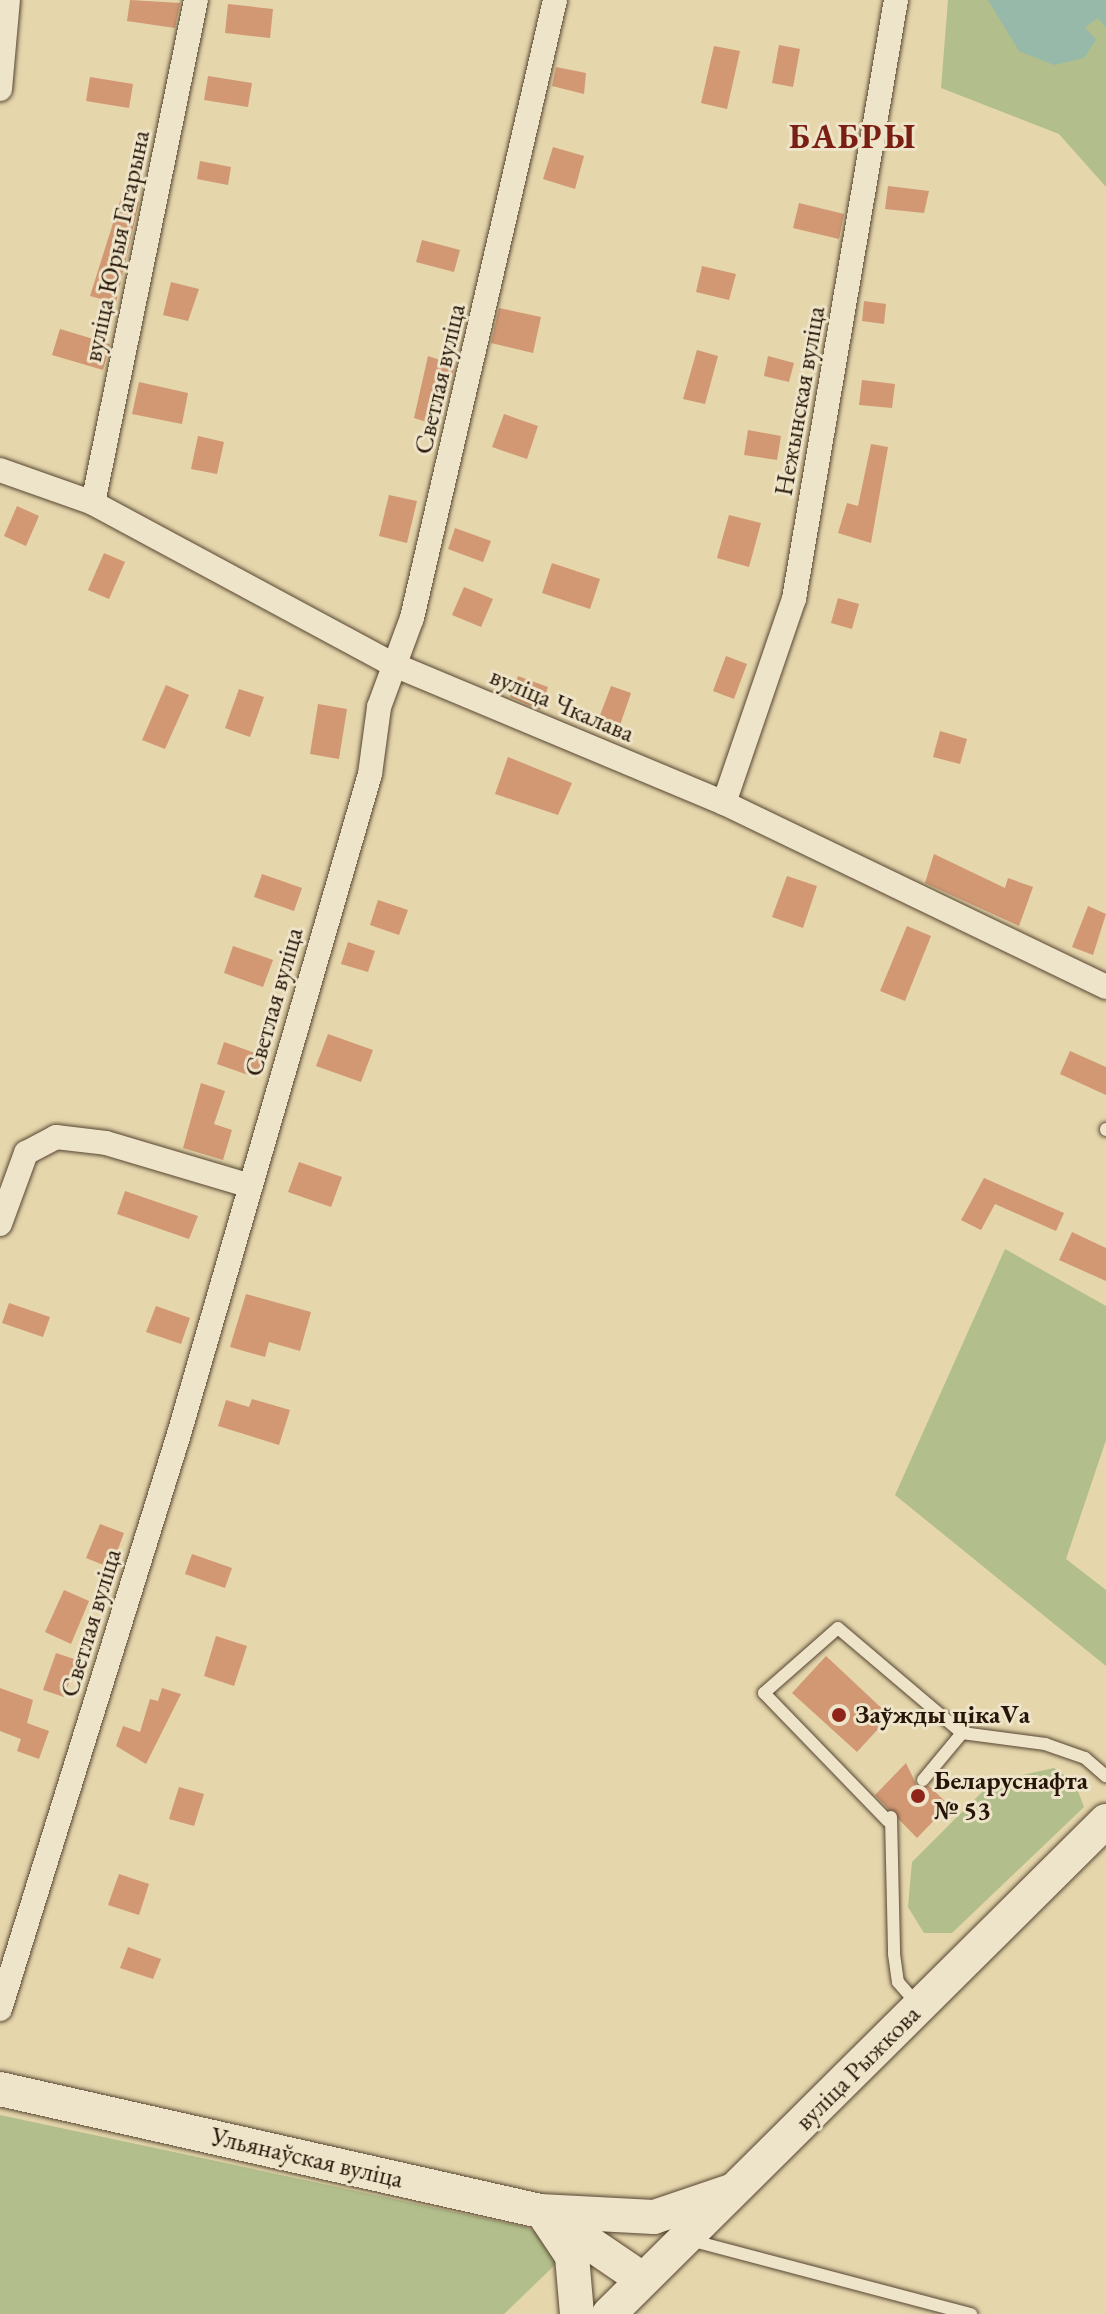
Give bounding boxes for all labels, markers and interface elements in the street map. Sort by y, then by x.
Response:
district label: БАБРЫ [789,117,917,157]
street label: вуліца Юрыя Гагарына [77,127,157,365]
street label: Светлая вуліца [408,301,472,457]
street label: Нежынская вуліца [768,304,832,498]
street label: вуліца Чкалава [485,661,639,749]
street label: Светлая вуліца [238,924,310,1080]
street label: Светлая вуліца [54,1545,128,1701]
place label: Заўжды цікаVа [855,1699,1030,1731]
marker: Заўжды цікаVа [830,1706,848,1724]
place label: Беларуснафта № 53 [934,1765,1088,1826]
marker: Беларуснафта № 53 [909,1787,927,1805]
street label: вуліца Рыжкова [789,1999,927,2137]
street label: Ульянаўская вуліца [208,2121,406,2195]

